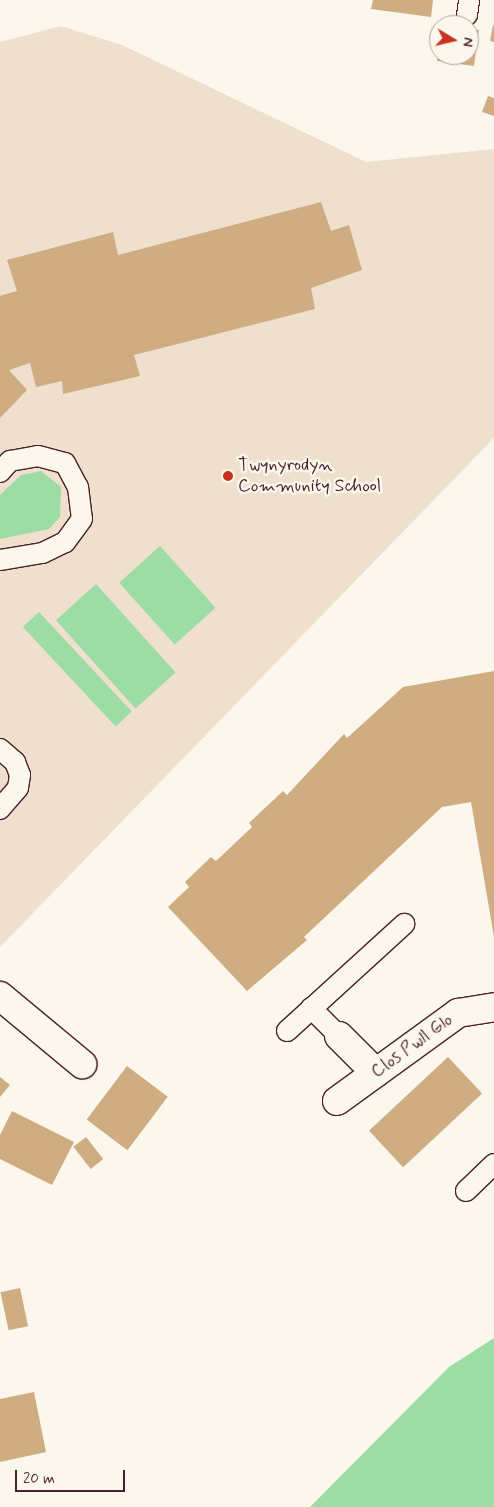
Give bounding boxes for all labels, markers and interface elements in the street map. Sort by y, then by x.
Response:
north arrow [429,15,479,65]
text: N [458,36,477,48]
place label: Twynyrodyn Community School [238,455,381,498]
marker: Twynyrodyn Community School [222,470,234,482]
street label: Clos Pwll Glo [367,1009,457,1083]
scale bar [18,1460,128,1492]
text: 20 m [23,1469,55,1489]

